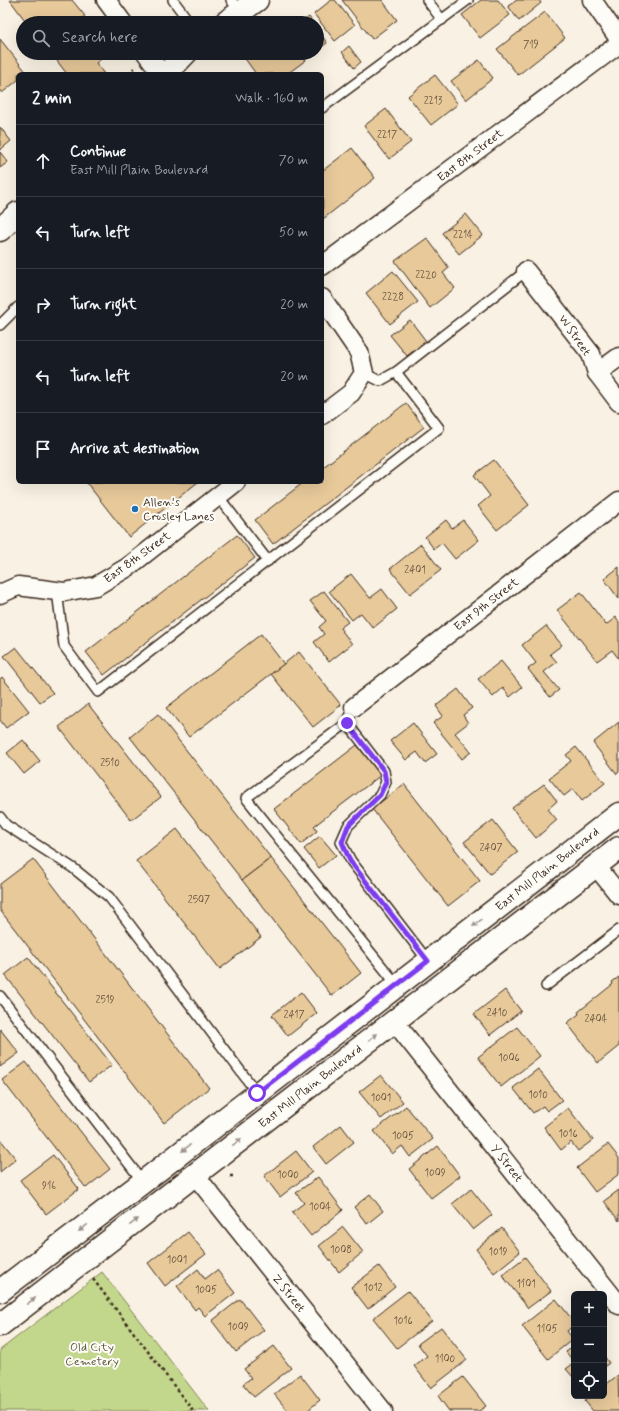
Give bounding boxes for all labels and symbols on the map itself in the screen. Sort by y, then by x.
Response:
house number: 719 [523,39,539,52]
house number: 2213 [424,95,443,108]
street label: East 8th Street [434,126,507,186]
house number: 2217 [377,129,397,142]
house number: 2214 [453,229,473,242]
house number: 2220 [415,269,437,282]
house number: 2228 [382,291,404,304]
street label: W Street [554,312,594,360]
place label: Allen's Crosley Lanes [143,495,215,525]
marker: Allen's Crosley Lanes [130,504,140,514]
street label: East 8th Street [101,528,174,587]
house number: 2401 [404,564,426,577]
street label: East 9th Street [451,574,522,635]
route end [338,714,356,732]
house number: 2510 [100,757,120,770]
street label: East Mill Plain Boulevard [493,824,603,915]
house number: 2407 [479,842,503,855]
house number: 2507 [188,894,210,907]
one-way arrow [472,919,483,928]
house number: 2519 [95,994,115,1007]
house number: 2410 [487,1007,508,1020]
house number: 2417 [284,1009,304,1022]
house number: 2404 [585,1013,608,1026]
one-way arrow [368,1033,379,1042]
street label: East Mill Plain Boulevard [256,1041,366,1132]
house number: 1006 [498,1052,520,1065]
route start [248,1084,266,1102]
house number: 1010 [528,1089,548,1102]
house number: 1001 [371,1092,391,1105]
house number: 1016 [558,1128,578,1141]
house number: 1005 [392,1130,414,1143]
one-way arrow [232,1139,242,1147]
street label: Y Street [487,1142,526,1186]
one-way arrow [181,1144,192,1153]
house number: 1009 [424,1167,446,1180]
house number: 1000 [277,1169,299,1182]
house number: 916 [42,1180,56,1193]
house number: 1004 [309,1201,331,1214]
one-way arrow [129,1218,139,1226]
one-way arrow [78,1223,89,1232]
house number: 1008 [330,1244,352,1257]
house number: 1019 [489,1246,508,1259]
house number: 1001 [167,1254,187,1267]
street label: Z Street [268,1271,309,1316]
house number: 1101 [516,1278,536,1291]
house number: 1012 [364,1282,383,1295]
house number: 1005 [195,1284,217,1297]
one-way arrow [26,1297,36,1305]
house number: 1016 [393,1315,413,1328]
house number: 1009 [227,1321,249,1334]
house number: 1105 [537,1323,557,1336]
park label: Old City Cemetery [65,1340,119,1370]
house number: 1100 [435,1353,456,1366]

